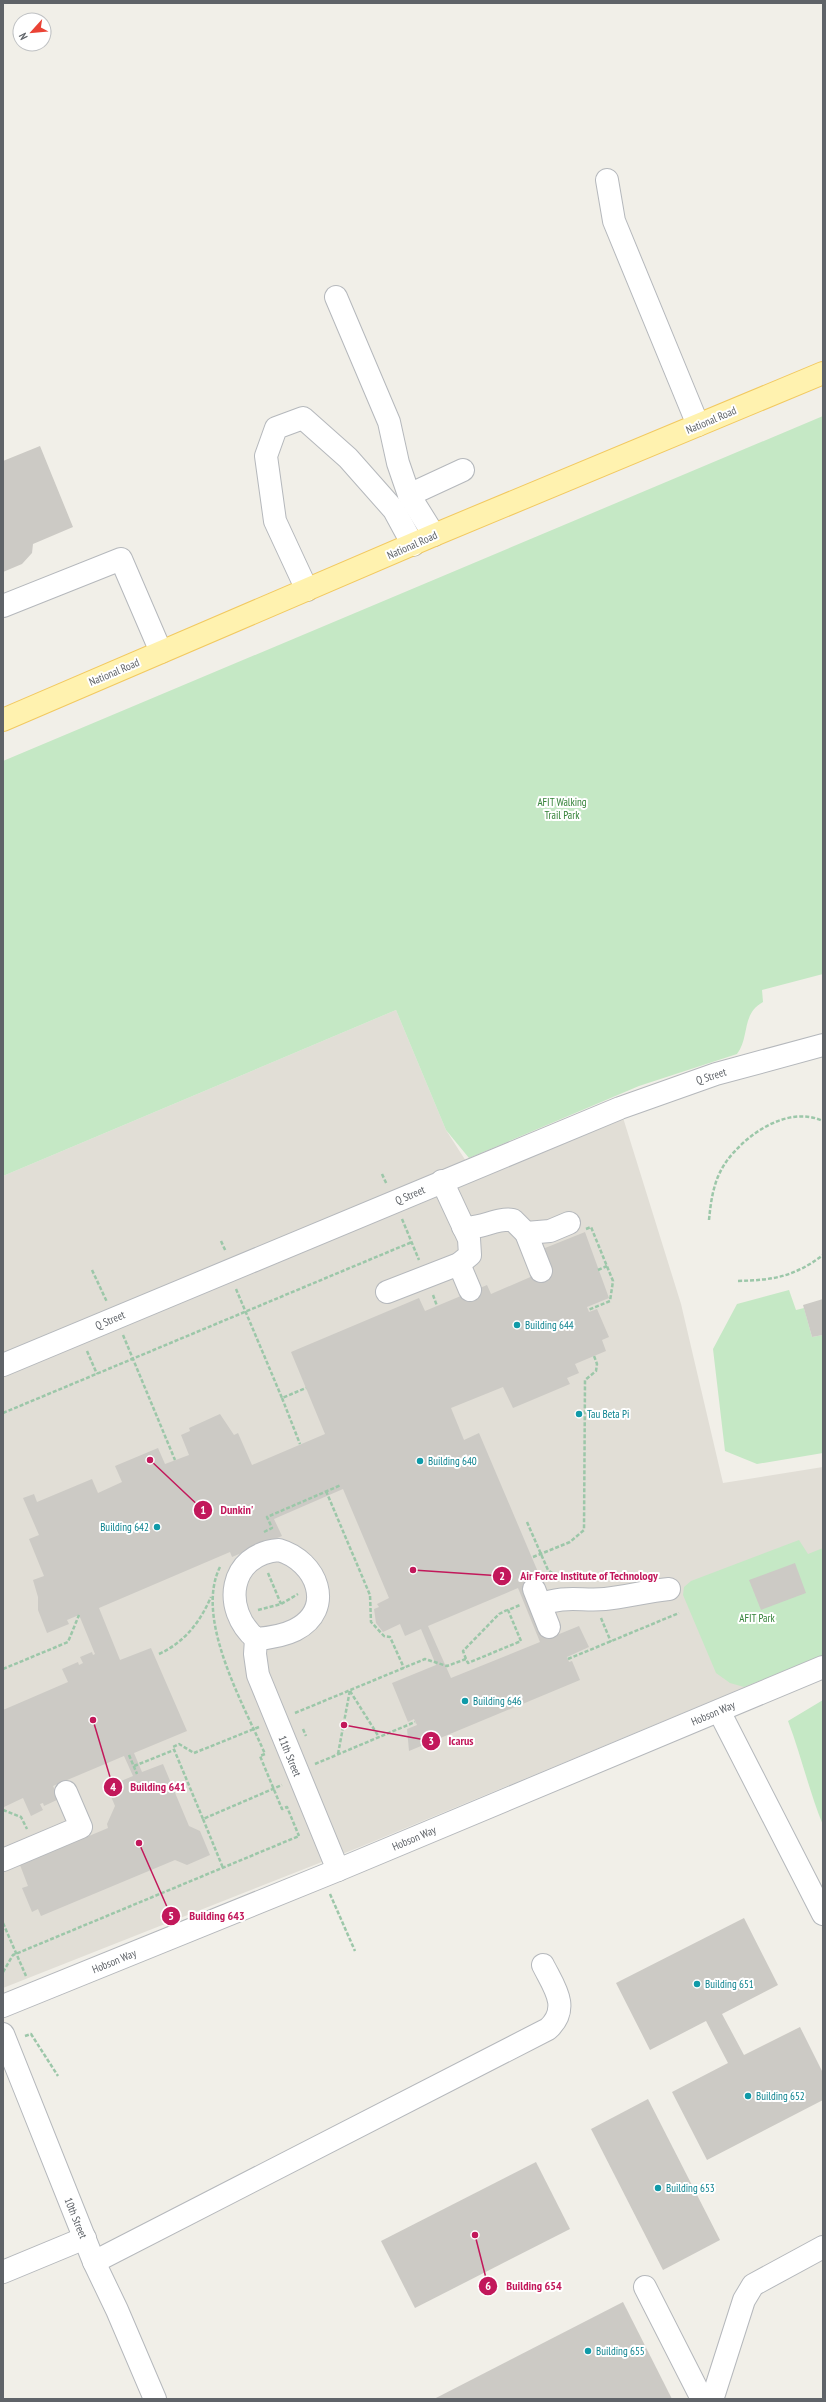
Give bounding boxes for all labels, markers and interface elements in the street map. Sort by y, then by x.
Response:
north arrow [12,12,52,52]
text: N [15,31,31,42]
street label: National Road [684,403,739,437]
street label: National Road [385,528,439,562]
street label: National Road [87,655,142,689]
park label: AFIT Walking Trail Park [537,795,587,822]
street label: Q Street [694,1065,728,1087]
street label: Q Street [393,1182,427,1208]
street label: Q Street [93,1307,127,1333]
place label: Building 644 [525,1318,574,1332]
marker: Building 644 [512,1320,522,1330]
place label: Tau Beta Pi [587,1407,629,1421]
marker: Tau Beta Pi [574,1409,584,1419]
place label: Building 640 [428,1454,477,1468]
marker: Building 640 [415,1456,425,1466]
callout: Dunkin' [193,1498,262,1522]
text: 1 [200,1502,206,1517]
text: Dunkin' [221,1502,254,1517]
place label: Building 642 [100,1520,149,1534]
marker: Building 642 [152,1522,162,1532]
callout: Air Force Institute of Technology [492,1564,666,1588]
text: 2 [499,1568,505,1583]
text: Air Force Institute of Technology [519,1568,658,1583]
park label: AFIT Park [739,1611,776,1625]
place label: Building 646 [473,1694,522,1708]
marker: Building 646 [460,1696,470,1706]
street label: Hobson Way [689,1697,738,1729]
callout: Icarus [421,1729,482,1753]
text: 3 [428,1733,434,1748]
text: Icarus [448,1733,474,1748]
street label: 11th Street [275,1734,305,1778]
callout: Building 641 [103,1775,194,1799]
text: 4 [110,1779,116,1794]
text: Building 641 [130,1779,186,1794]
street label: Hobson Way [390,1822,439,1854]
callout: Building 643 [161,1904,252,1928]
text: 5 [168,1908,174,1923]
text: Building 643 [189,1908,245,1923]
street label: Hobson Way [90,1945,139,1976]
place label: Building 651 [705,1977,754,1991]
marker: Building 651 [692,1979,702,1989]
place label: Building 652 [756,2089,805,2103]
marker: Building 652 [743,2091,753,2101]
place label: Building 653 [666,2181,715,2195]
marker: Building 653 [653,2183,663,2193]
street label: 10th Street [61,2196,91,2240]
callout: Building 654 [478,2274,569,2298]
text: 6 [485,2278,491,2293]
text: Building 654 [506,2278,562,2293]
place label: Building 655 [596,2344,645,2358]
marker: Building 655 [583,2346,593,2356]

